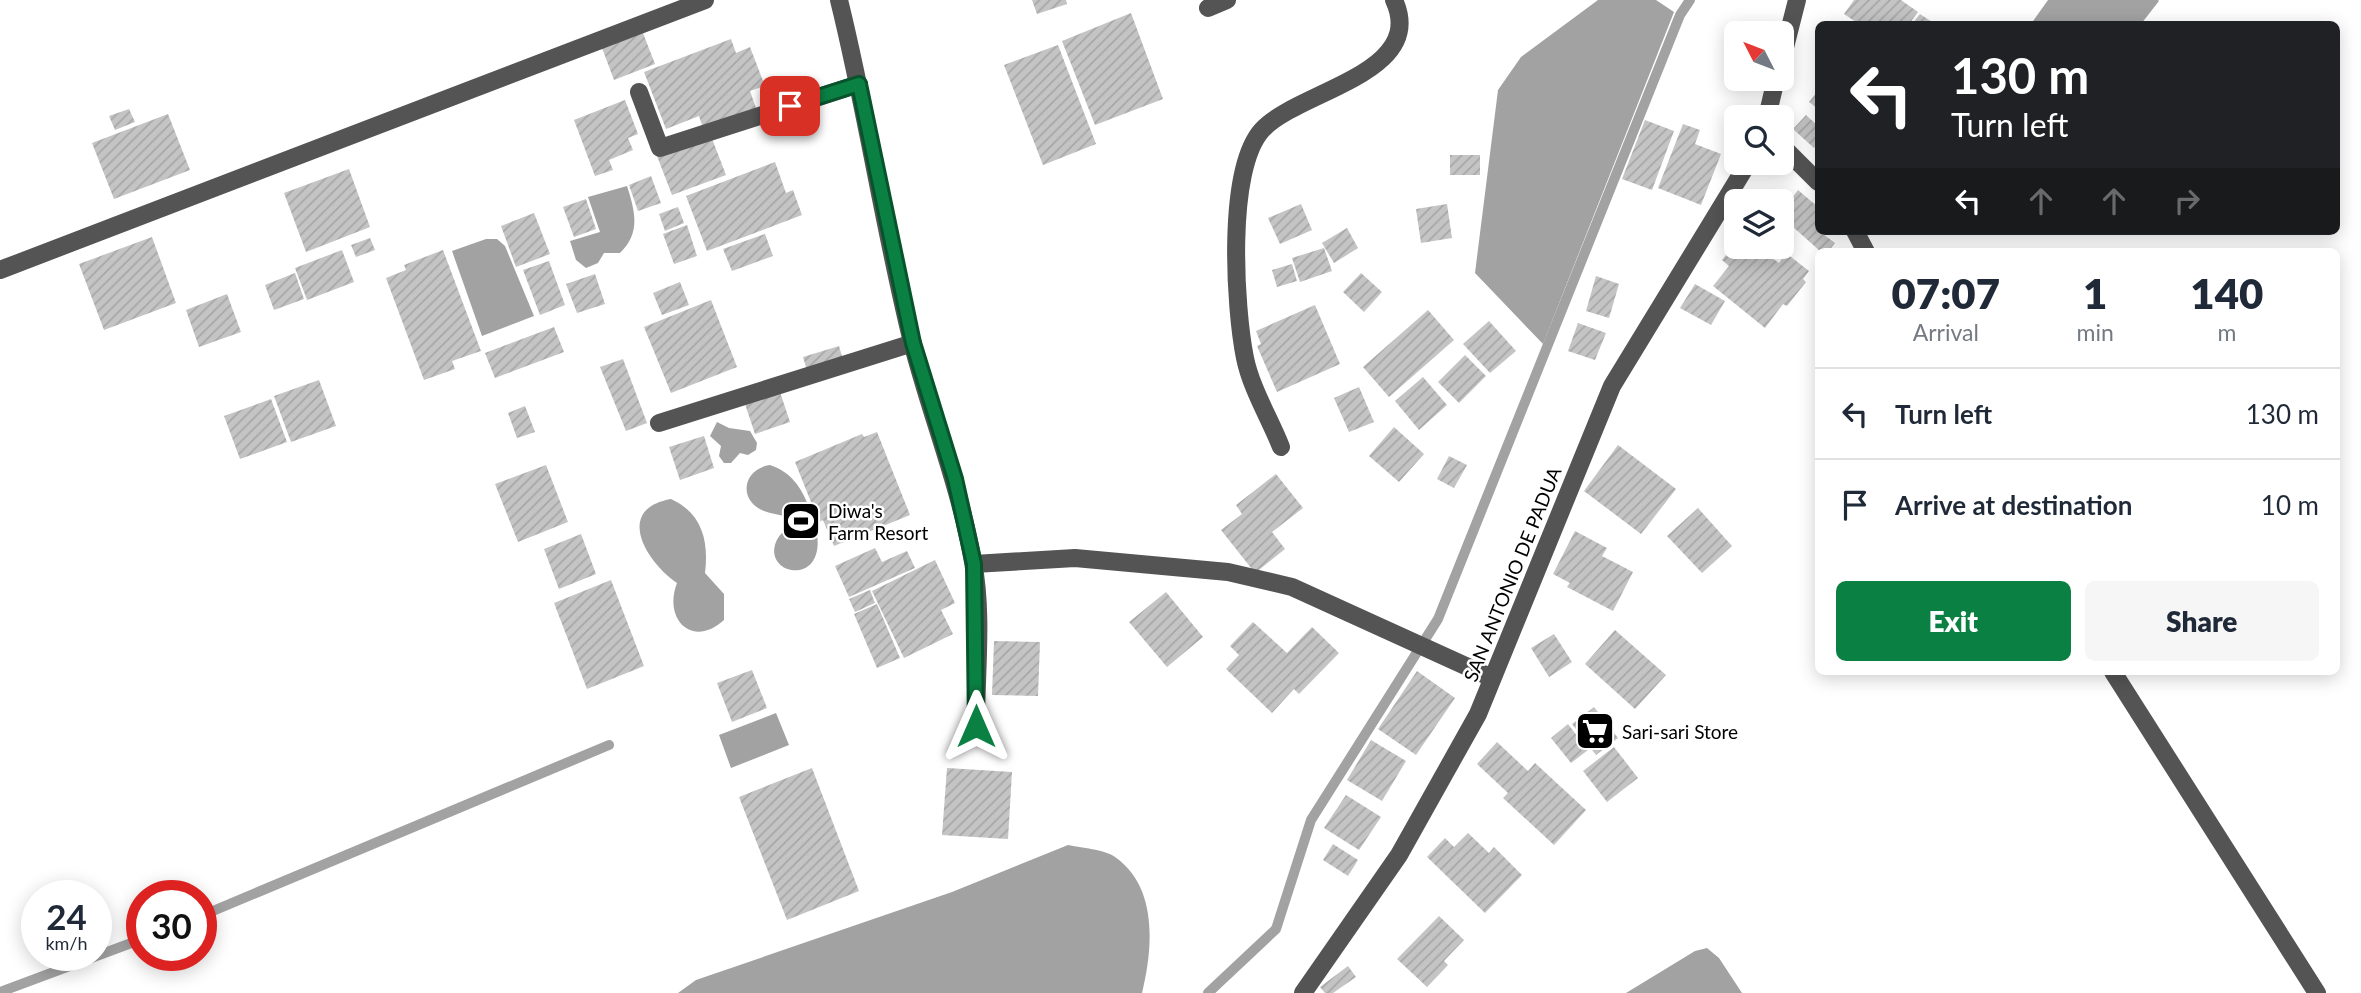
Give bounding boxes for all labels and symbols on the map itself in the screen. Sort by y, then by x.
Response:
north arrow [1724,21,1794,91]
pin [760,76,820,136]
street label: SAN ANTONIO DE PADUA [1458,463,1566,685]
place label: Diwa's Farm Resort [828,499,928,544]
sports icon: Diwa's Farm Resort [780,500,822,542]
position arrow [939,689,1013,763]
supermarket icon: Sari-sari Store [1574,710,1616,752]
place label: Sari-sari Store [1622,720,1738,743]
speed limit sign: 30 [126,880,217,971]

